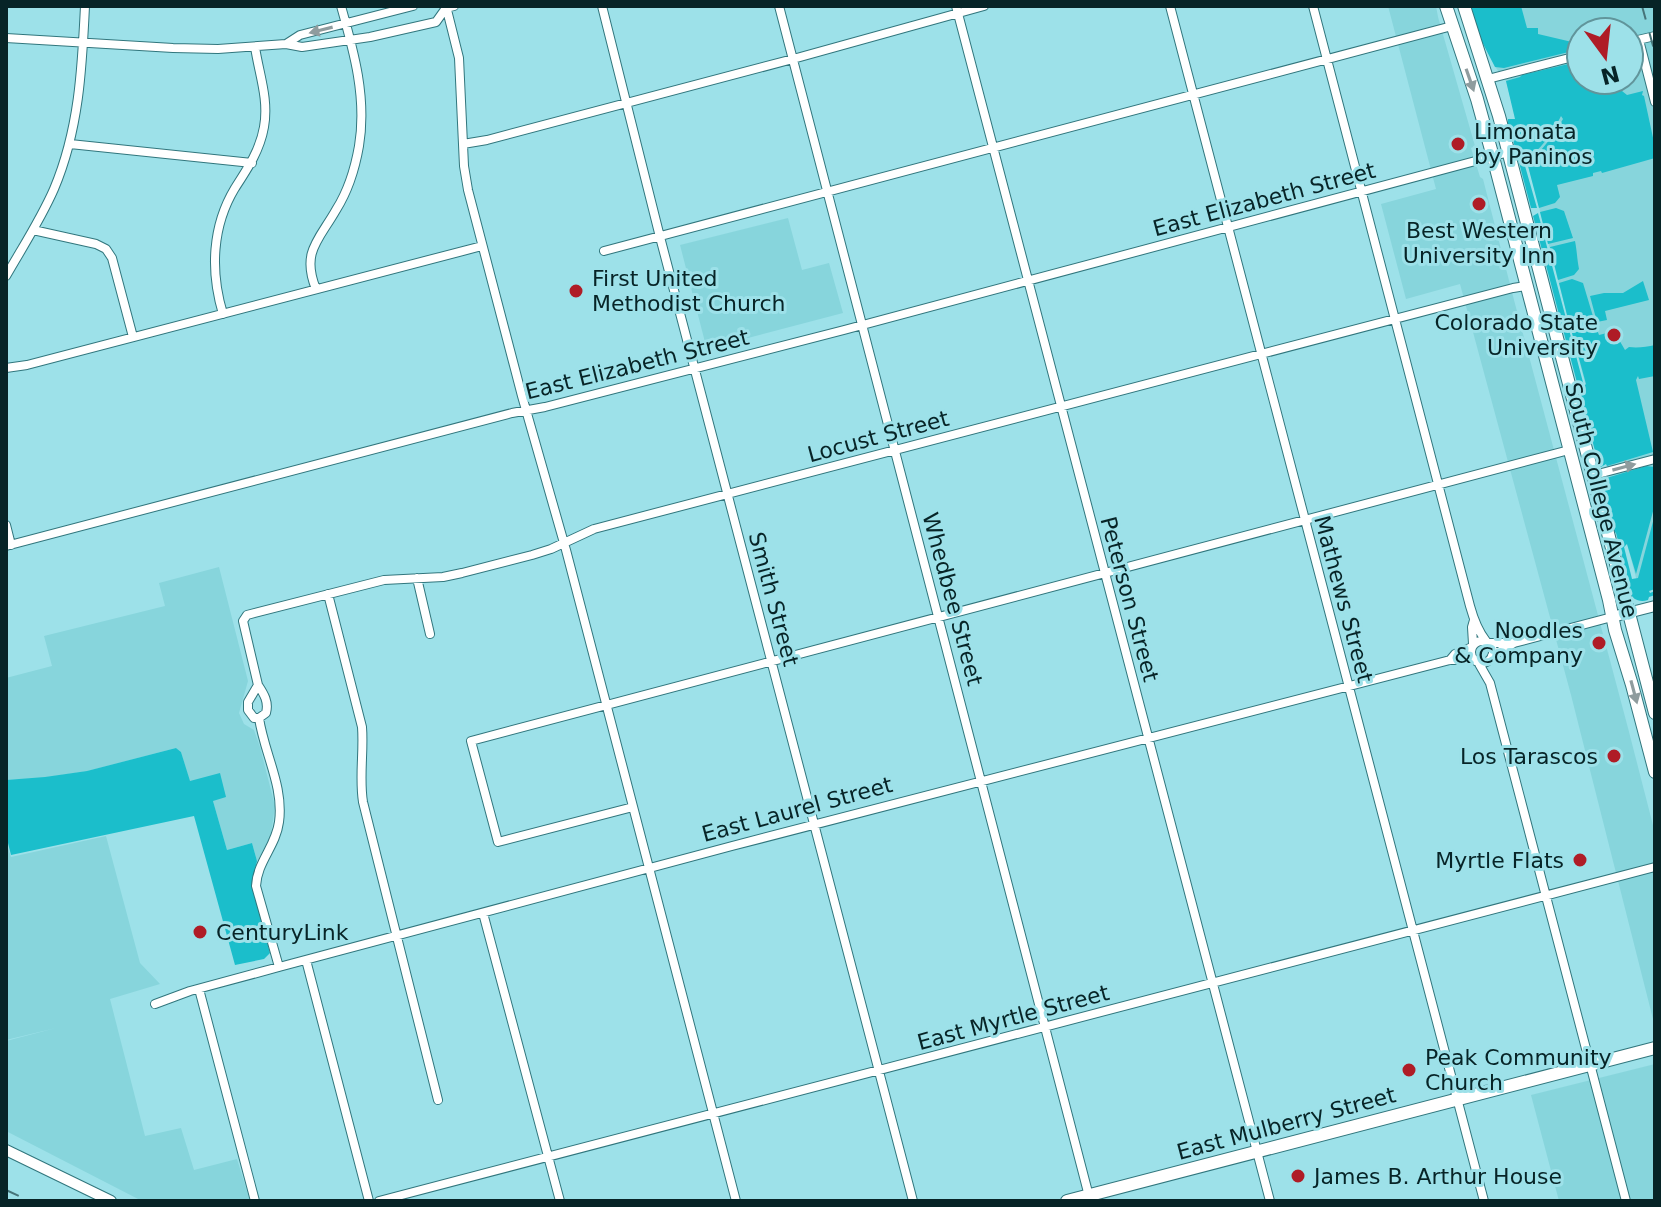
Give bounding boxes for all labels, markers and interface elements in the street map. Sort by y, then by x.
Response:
north arrow [1565,16,1645,96]
one-way arrow [309,24,334,36]
text: N [1598,60,1622,89]
one-way arrow [1465,68,1477,92]
place label: Limonata by Paninos [1474,119,1593,169]
marker: Limonata by Paninos [1449,135,1467,153]
street label: East Elizabeth Street [1150,158,1379,241]
marker: Best Western University Inn [1470,195,1488,213]
place label: Best Western University Inn [1403,218,1555,268]
place label: First United Methodist Church [592,266,786,316]
marker: First United Methodist Church [567,282,585,300]
place label: Colorado State University [1434,310,1598,360]
street label: East Elizabeth Street [523,325,752,404]
marker: Colorado State University [1605,326,1623,344]
street label: South College Avenue [1560,380,1643,620]
street label: Locust Street [805,406,952,467]
one-way arrow [1613,460,1637,473]
street label: Whedbee Street [917,510,988,689]
street label: Mathews Street [1309,513,1378,686]
street label: Peterson Street [1095,514,1164,685]
street label: Smith Street [744,529,804,669]
place label: Noodles & Company [1454,618,1583,668]
marker: Noodles & Company [1590,634,1608,652]
one-way arrow [1628,680,1641,704]
place label: Los Tarascos [1460,744,1598,769]
marker: Los Tarascos [1605,747,1623,765]
street label: East Laurel Street [699,772,895,847]
place label: Myrtle Flats [1435,848,1564,873]
marker: Myrtle Flats [1571,851,1589,869]
place label: CenturyLink [216,920,349,945]
marker: CenturyLink [191,923,209,941]
street label: East Myrtle Street [914,980,1112,1055]
place label: Peak Community Church [1425,1045,1612,1095]
marker: Peak Community Church [1400,1061,1418,1079]
street label: East Mulberry Street [1174,1082,1399,1165]
place label: James B. Arthur House [1312,1164,1562,1189]
marker: James B. Arthur House [1289,1167,1307,1185]

